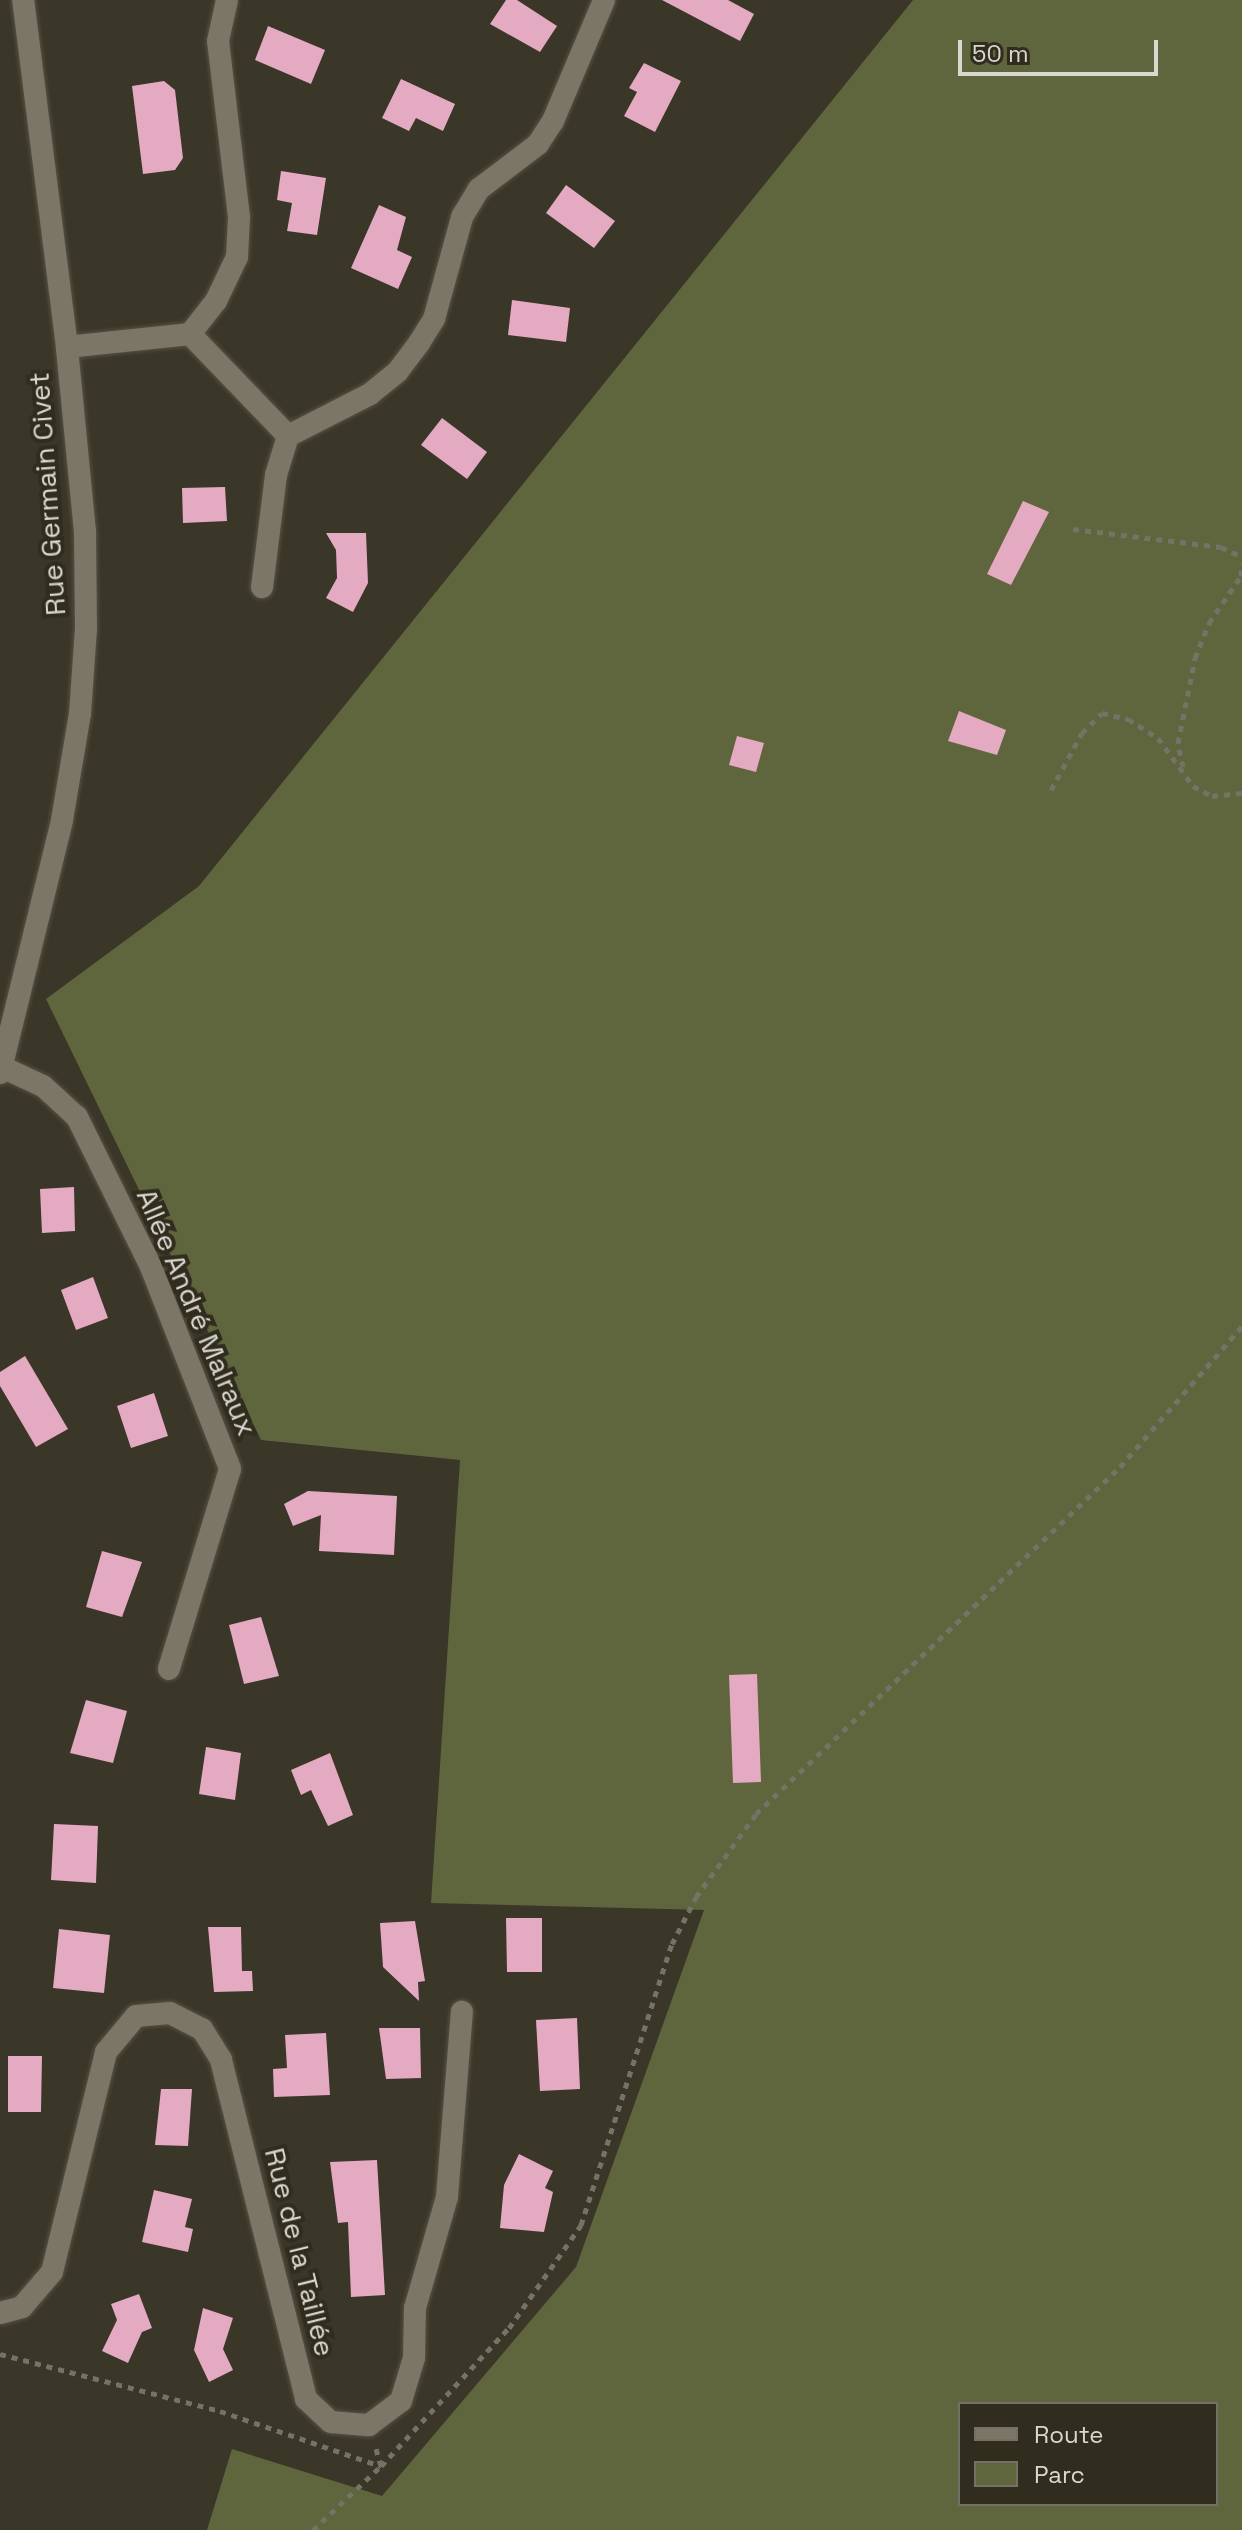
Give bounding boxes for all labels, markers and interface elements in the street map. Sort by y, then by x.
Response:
scale bar [962,24,1162,74]
text: 50 m [972,38,1029,69]
street label: Rue Germain Civet [22,371,72,617]
street label: Allée André Malraux [130,1183,264,1441]
street label: Rue de la Taillée [258,2144,342,2360]
legend [958,2402,1218,2506]
text: Route [1034,2419,1103,2450]
text: Parc [1034,2459,1085,2490]

